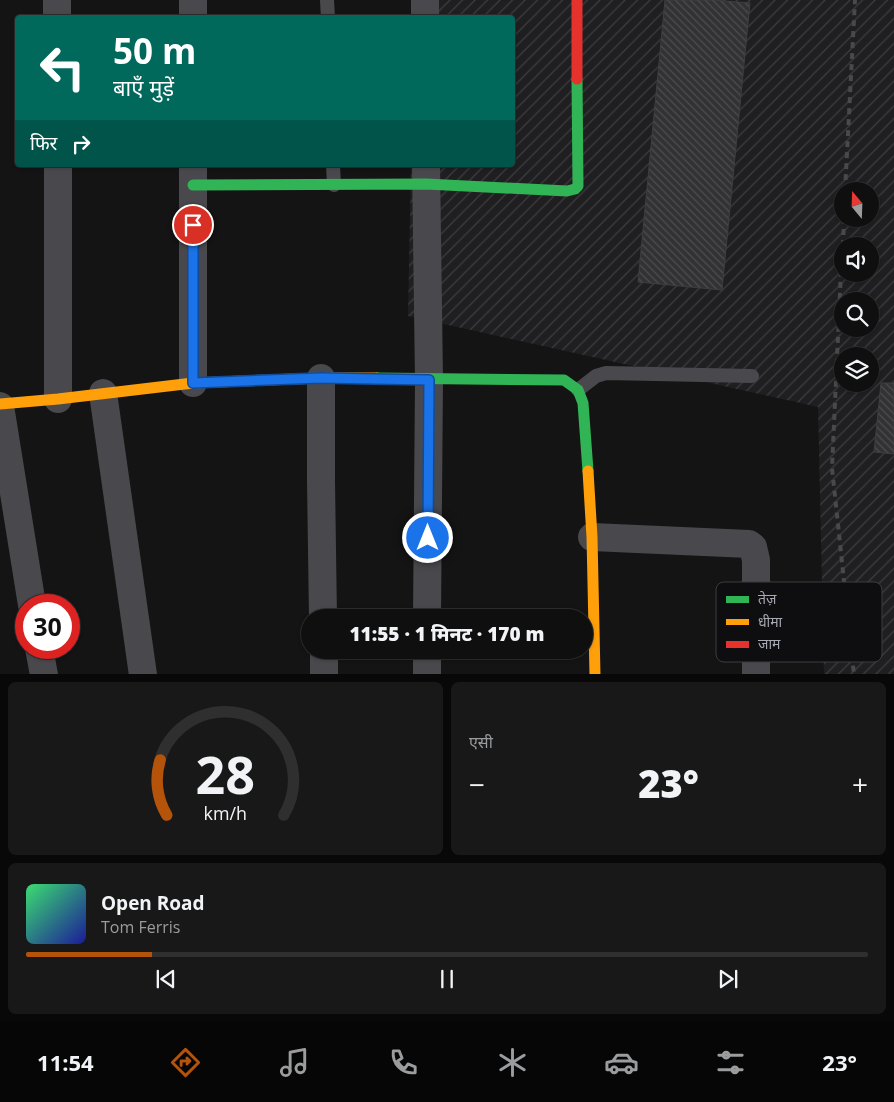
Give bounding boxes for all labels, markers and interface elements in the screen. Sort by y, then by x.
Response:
text: 50 m [113,27,196,74]
icon: left [30,35,95,100]
text: बाएँ मुड़ें [113,72,174,102]
text: फिर [30,130,57,156]
icon: right [67,130,95,158]
north arrow [834,182,879,228]
map controls [834,182,879,392]
pin [172,204,214,246]
icon: arrive [179,211,207,239]
button: sound [834,237,879,282]
button: search [834,292,879,337]
button: layers [834,347,879,392]
position arrow [401,511,453,563]
legend [716,582,882,662]
text: तेज़ [758,589,777,608]
speed limit sign: 30 [15,594,80,659]
text: धीमा [758,612,783,631]
text: 11:55 · 1 मिनट · 170 m [349,621,545,647]
text: जाम [758,634,781,653]
text: एसी [469,731,493,753]
text: 28 [196,738,255,809]
text: 23° [638,757,699,809]
text: − [469,765,485,803]
text: + [852,765,868,803]
text: km/h [204,801,247,825]
text: Open Road [101,890,205,916]
text: Tom Ferris [101,916,180,938]
icon: previous [152,965,180,993]
icon: pause [433,965,461,993]
icon: next [714,965,742,993]
icon: directions [168,1045,203,1080]
icon: music [277,1045,312,1080]
icon: phone [386,1045,421,1080]
icon: climate [495,1045,530,1080]
icon: car [604,1045,639,1080]
icon: filters [713,1045,748,1080]
text: 11:54 [37,1047,94,1077]
text: 23° [822,1047,857,1077]

